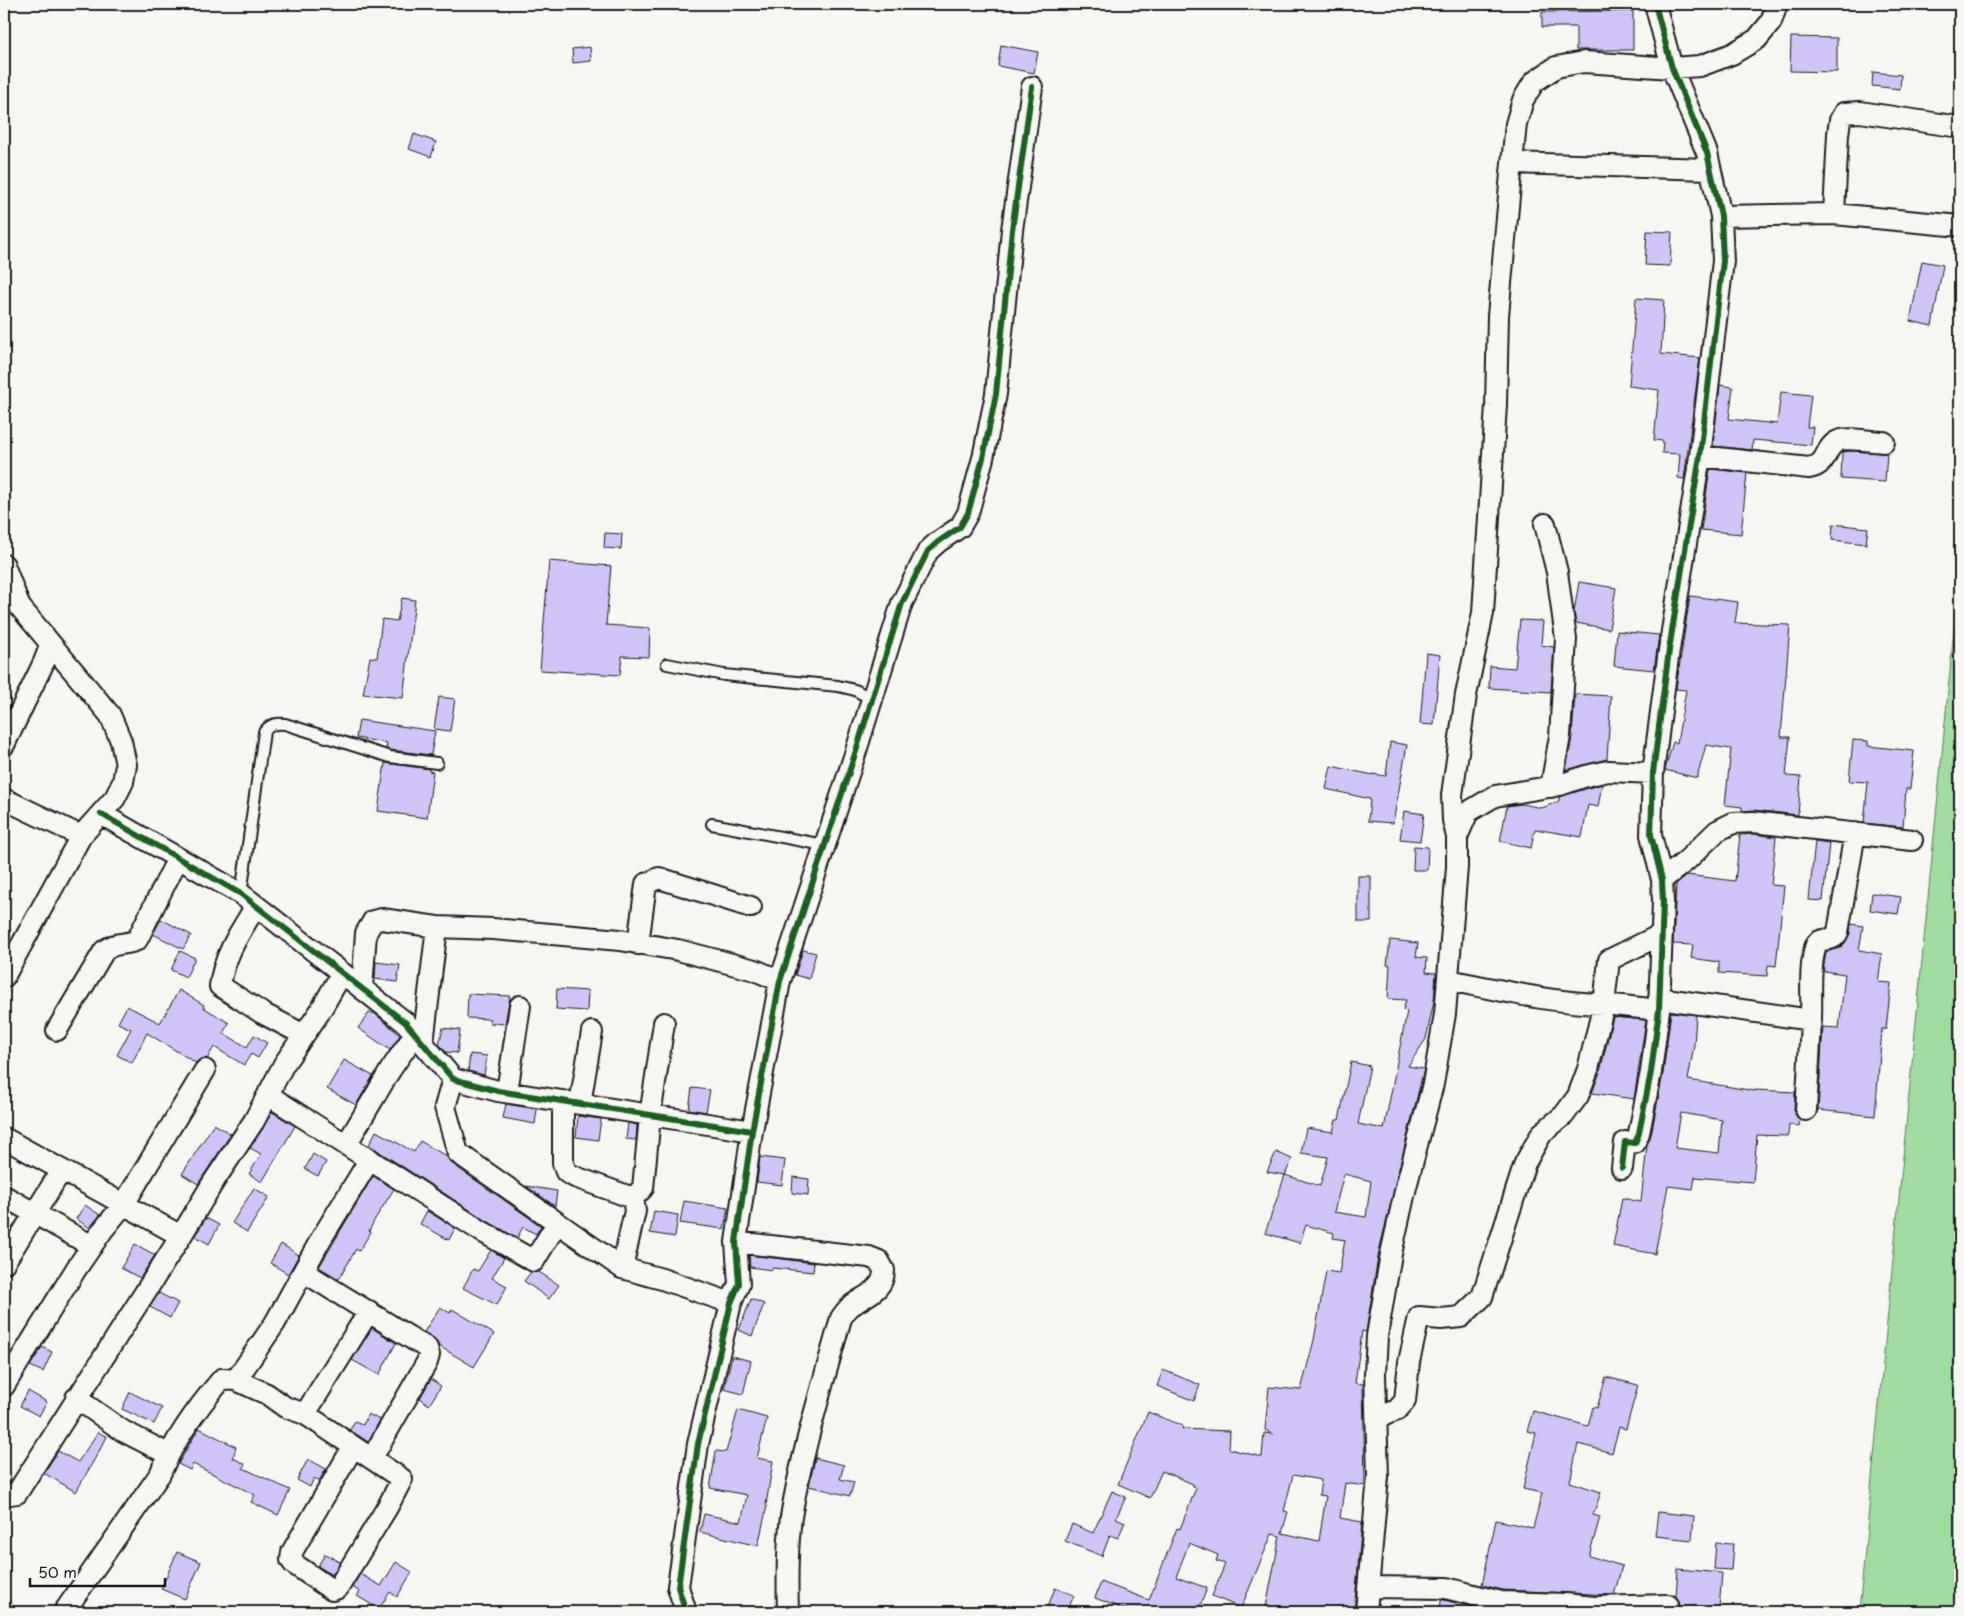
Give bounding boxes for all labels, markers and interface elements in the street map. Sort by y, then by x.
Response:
scale bar [30,1556,165,1588]
text: 50 m [38,1560,77,1583]

